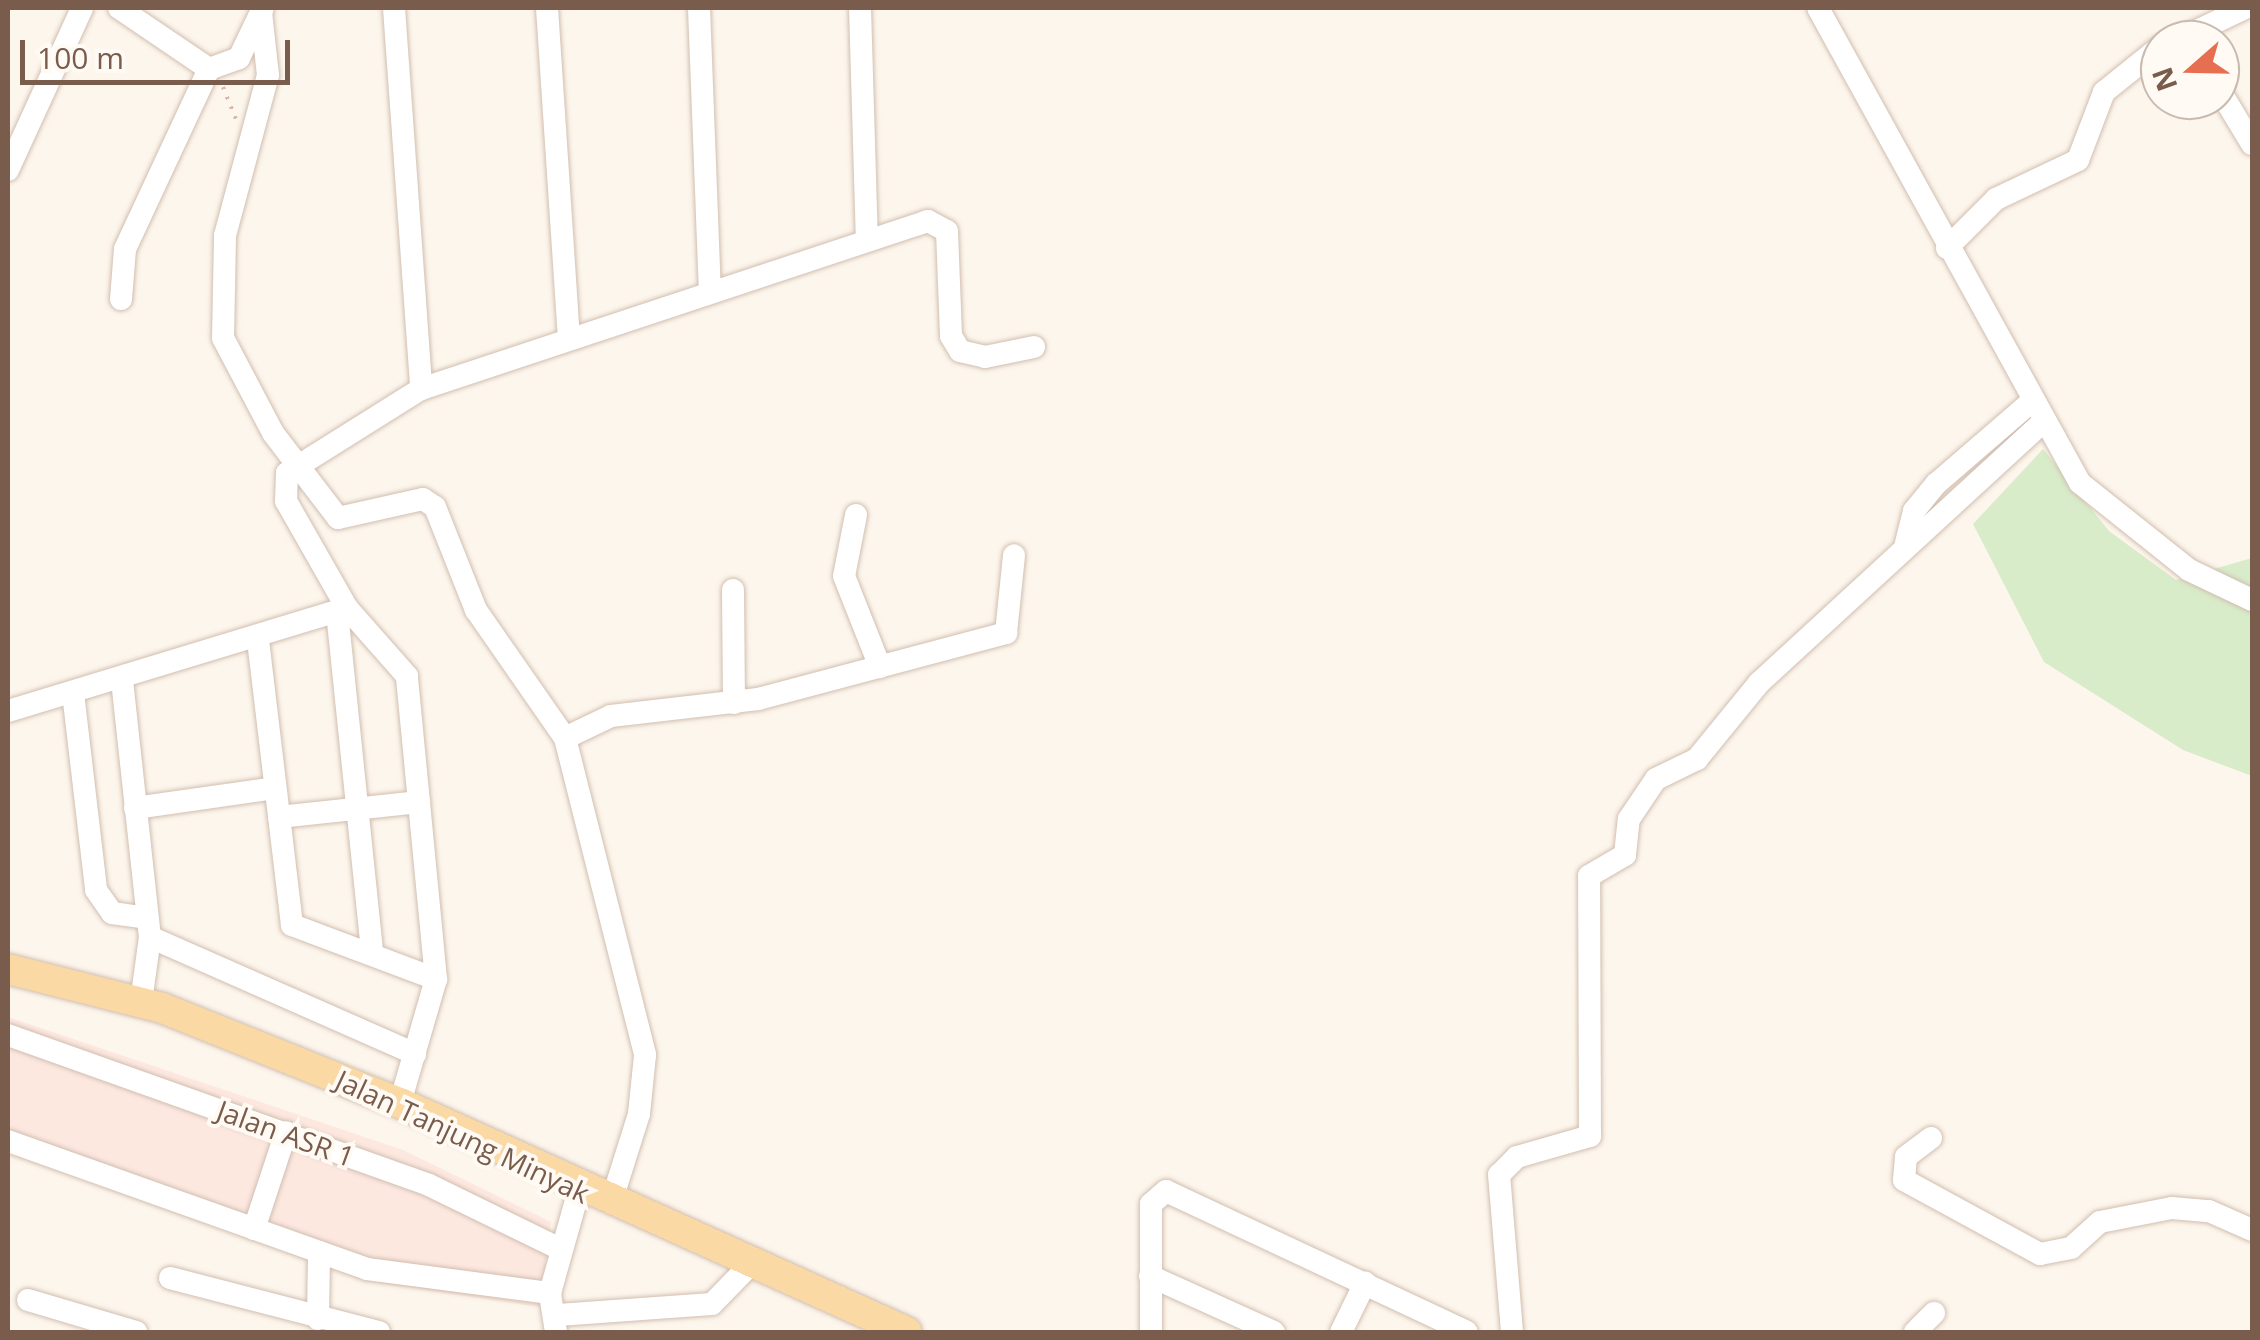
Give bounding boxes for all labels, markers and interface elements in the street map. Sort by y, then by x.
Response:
scale bar [25,20,295,82]
north arrow [2140,20,2240,120]
text: 100 m [37,37,124,78]
text: N [2142,62,2185,97]
street label: Jalan Tanjung Minyak [331,1062,595,1210]
street label: Jalan ASR 1 [213,1093,359,1173]

